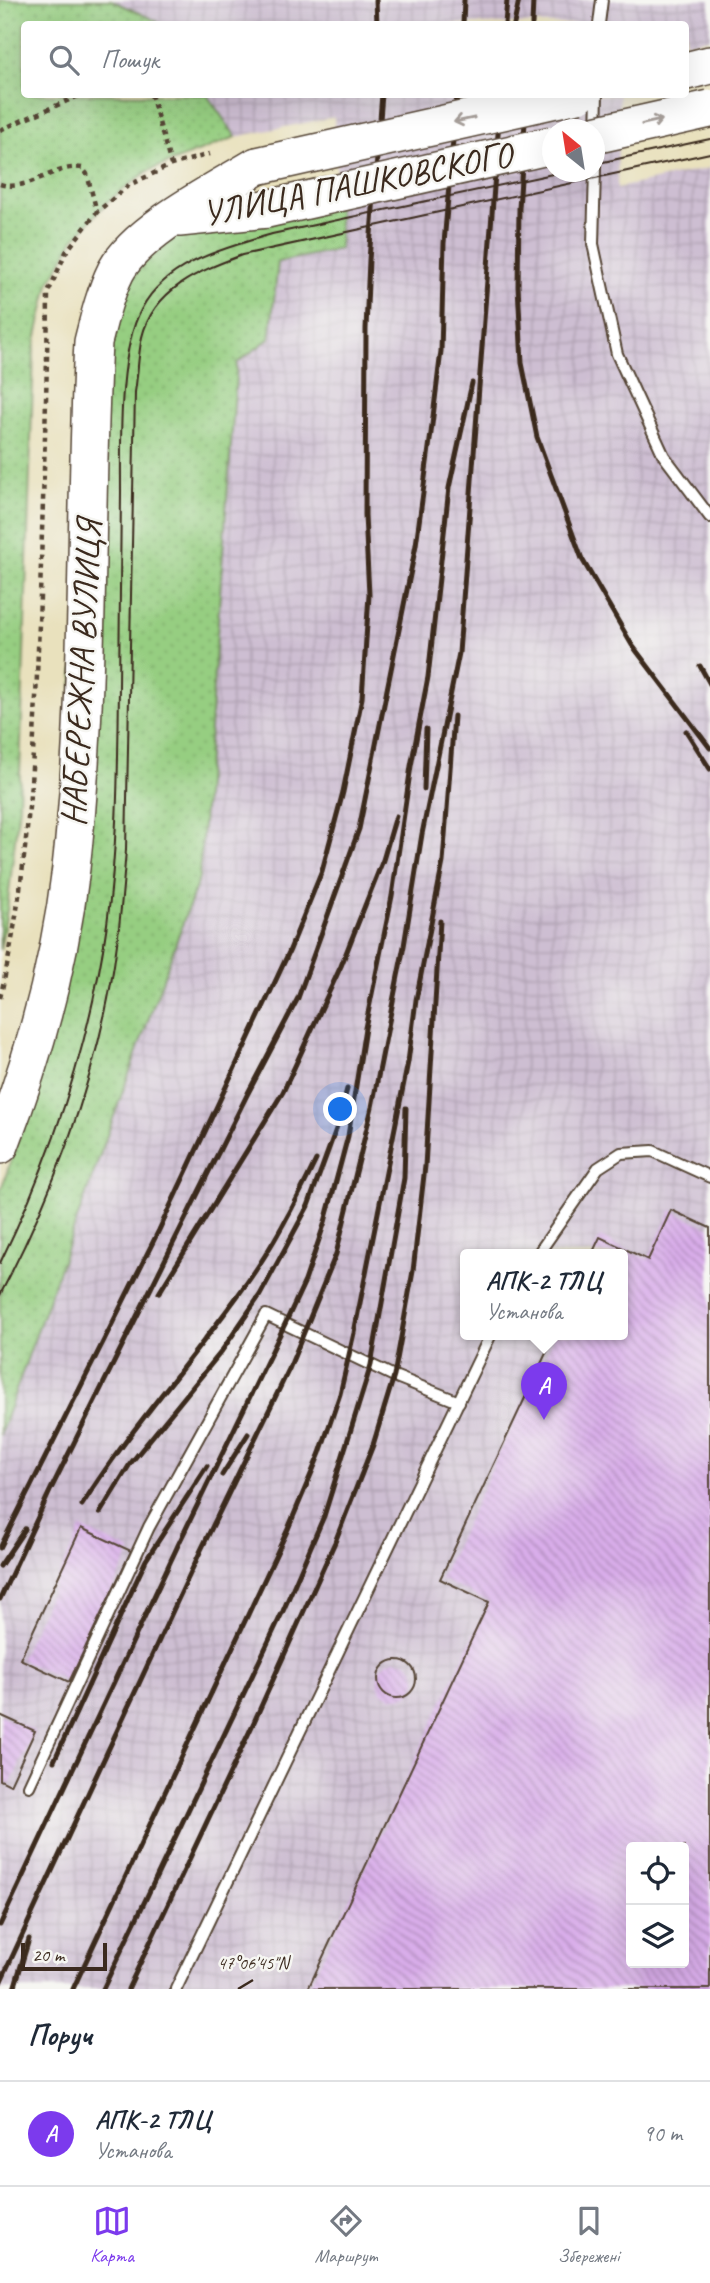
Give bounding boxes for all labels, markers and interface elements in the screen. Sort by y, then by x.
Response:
search box [21,21,689,98]
icon: search [45,41,83,79]
text: Пошук [101,43,159,76]
one-way arrow [453,113,476,127]
one-way arrow [640,115,663,128]
north arrow [542,119,605,182]
street label: УЛИЦА ПАШКОВСКОГО [199,131,519,236]
street label: НАБЕРЕЖНА ВУЛИЦЯ [51,514,112,827]
your location [323,1092,357,1126]
popup [460,1249,628,1340]
text: АПК-2 ТЛЦ [486,1264,602,1297]
text: Установа [486,1297,562,1326]
pin: A [521,1362,567,1420]
map controls [626,1842,689,1968]
button: locate [626,1842,689,1905]
button: layers [626,1905,689,1968]
scale bar [21,1940,107,1972]
text: 20 m [32,1943,64,1967]
text: 47°06'45"N [218,1952,292,1974]
text: Поруч [28,2016,92,2054]
text: АПК-2 ТЛЦ [95,2103,211,2136]
text: A [45,2119,57,2148]
text: 90 m [643,2119,682,2148]
text: Установа [95,2136,171,2165]
tab: Карта [90,2202,134,2268]
tab: Маршрут [314,2202,377,2268]
tab: Збережені [558,2202,620,2268]

